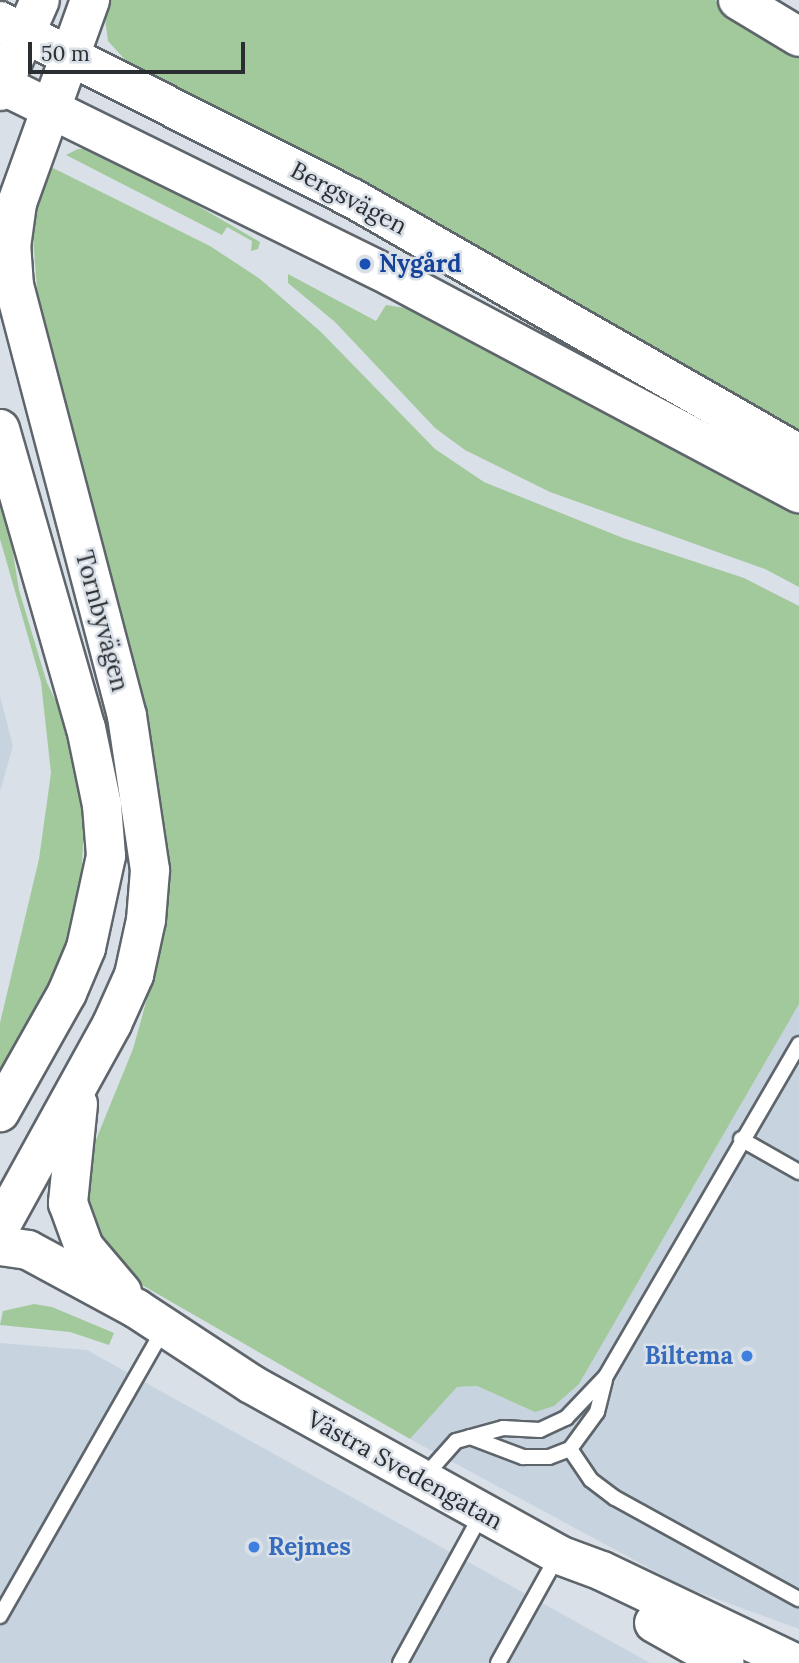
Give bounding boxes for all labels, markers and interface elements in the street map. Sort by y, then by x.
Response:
scale bar [32,28,248,72]
text: 50 m [41,40,90,67]
street label: Bergsvägen [286,155,412,241]
place label: Nygård [379,250,461,278]
marker: Nygård [357,256,373,272]
street label: Tornbyvägen [69,547,135,695]
place label: Biltema [645,1342,733,1370]
marker: Biltema [739,1348,755,1364]
street label: Västra Svedengatan [302,1404,508,1536]
place label: Rejmes [268,1533,351,1561]
marker: Rejmes [246,1539,262,1555]

